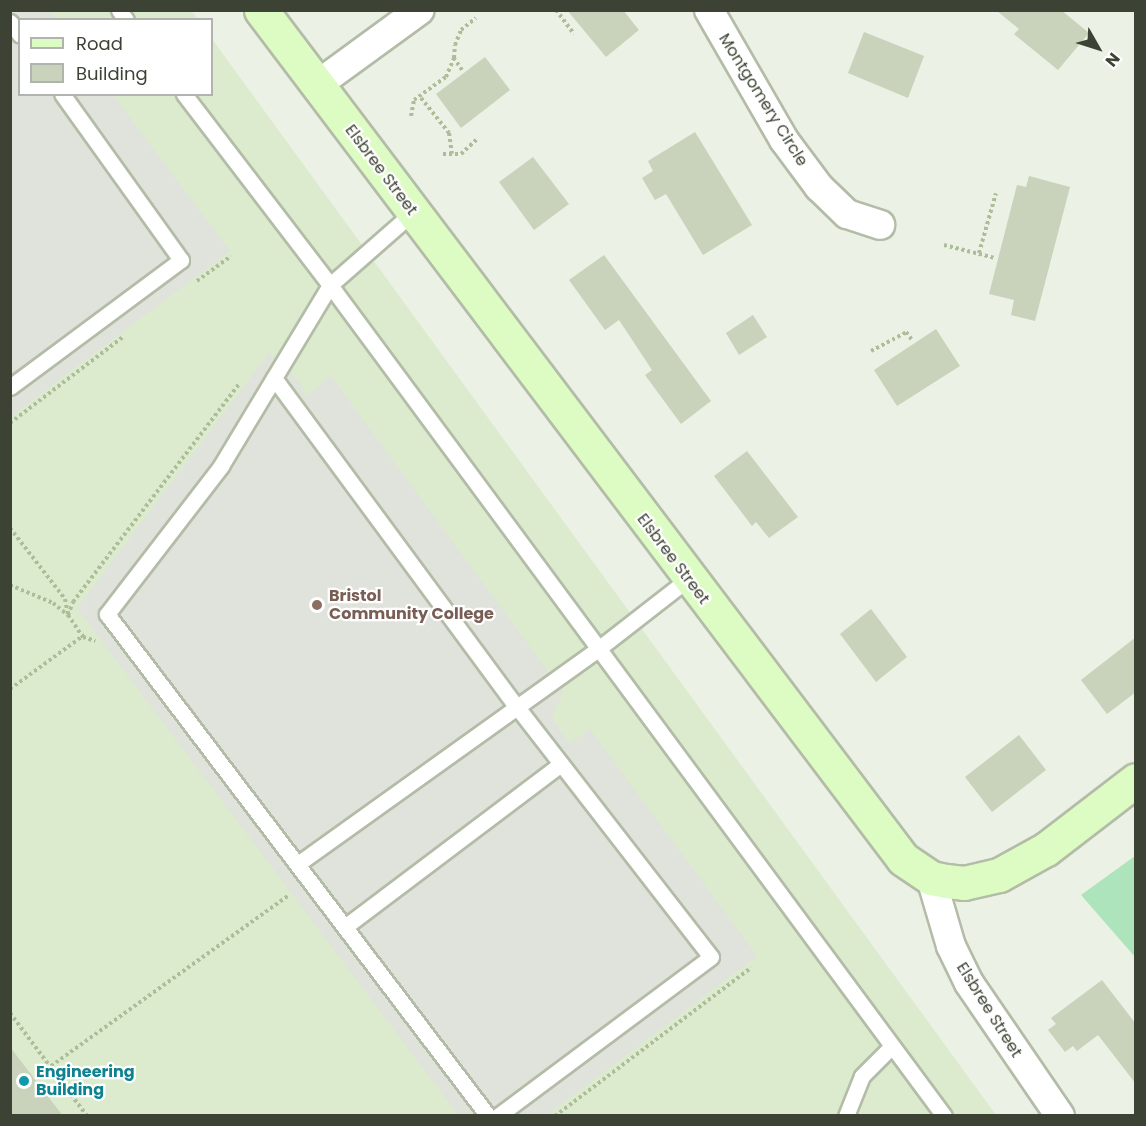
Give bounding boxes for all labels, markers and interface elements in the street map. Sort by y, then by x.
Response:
legend [18,18,213,96]
north arrow [1068,18,1128,78]
street label: Montgomery Circle [714,30,812,170]
text: Road [76,31,123,56]
text: N [1100,48,1125,72]
text: Building [76,61,148,86]
street label: Elsbree Street [341,121,421,219]
street label: Elsbree Street [633,510,713,608]
place label: Bristol Community College [329,586,494,624]
marker: Bristol Community College [310,598,324,612]
street label: Elsbree Street [952,959,1026,1061]
place label: Engineering Building [36,1062,135,1100]
marker: Engineering Building [17,1074,31,1088]

